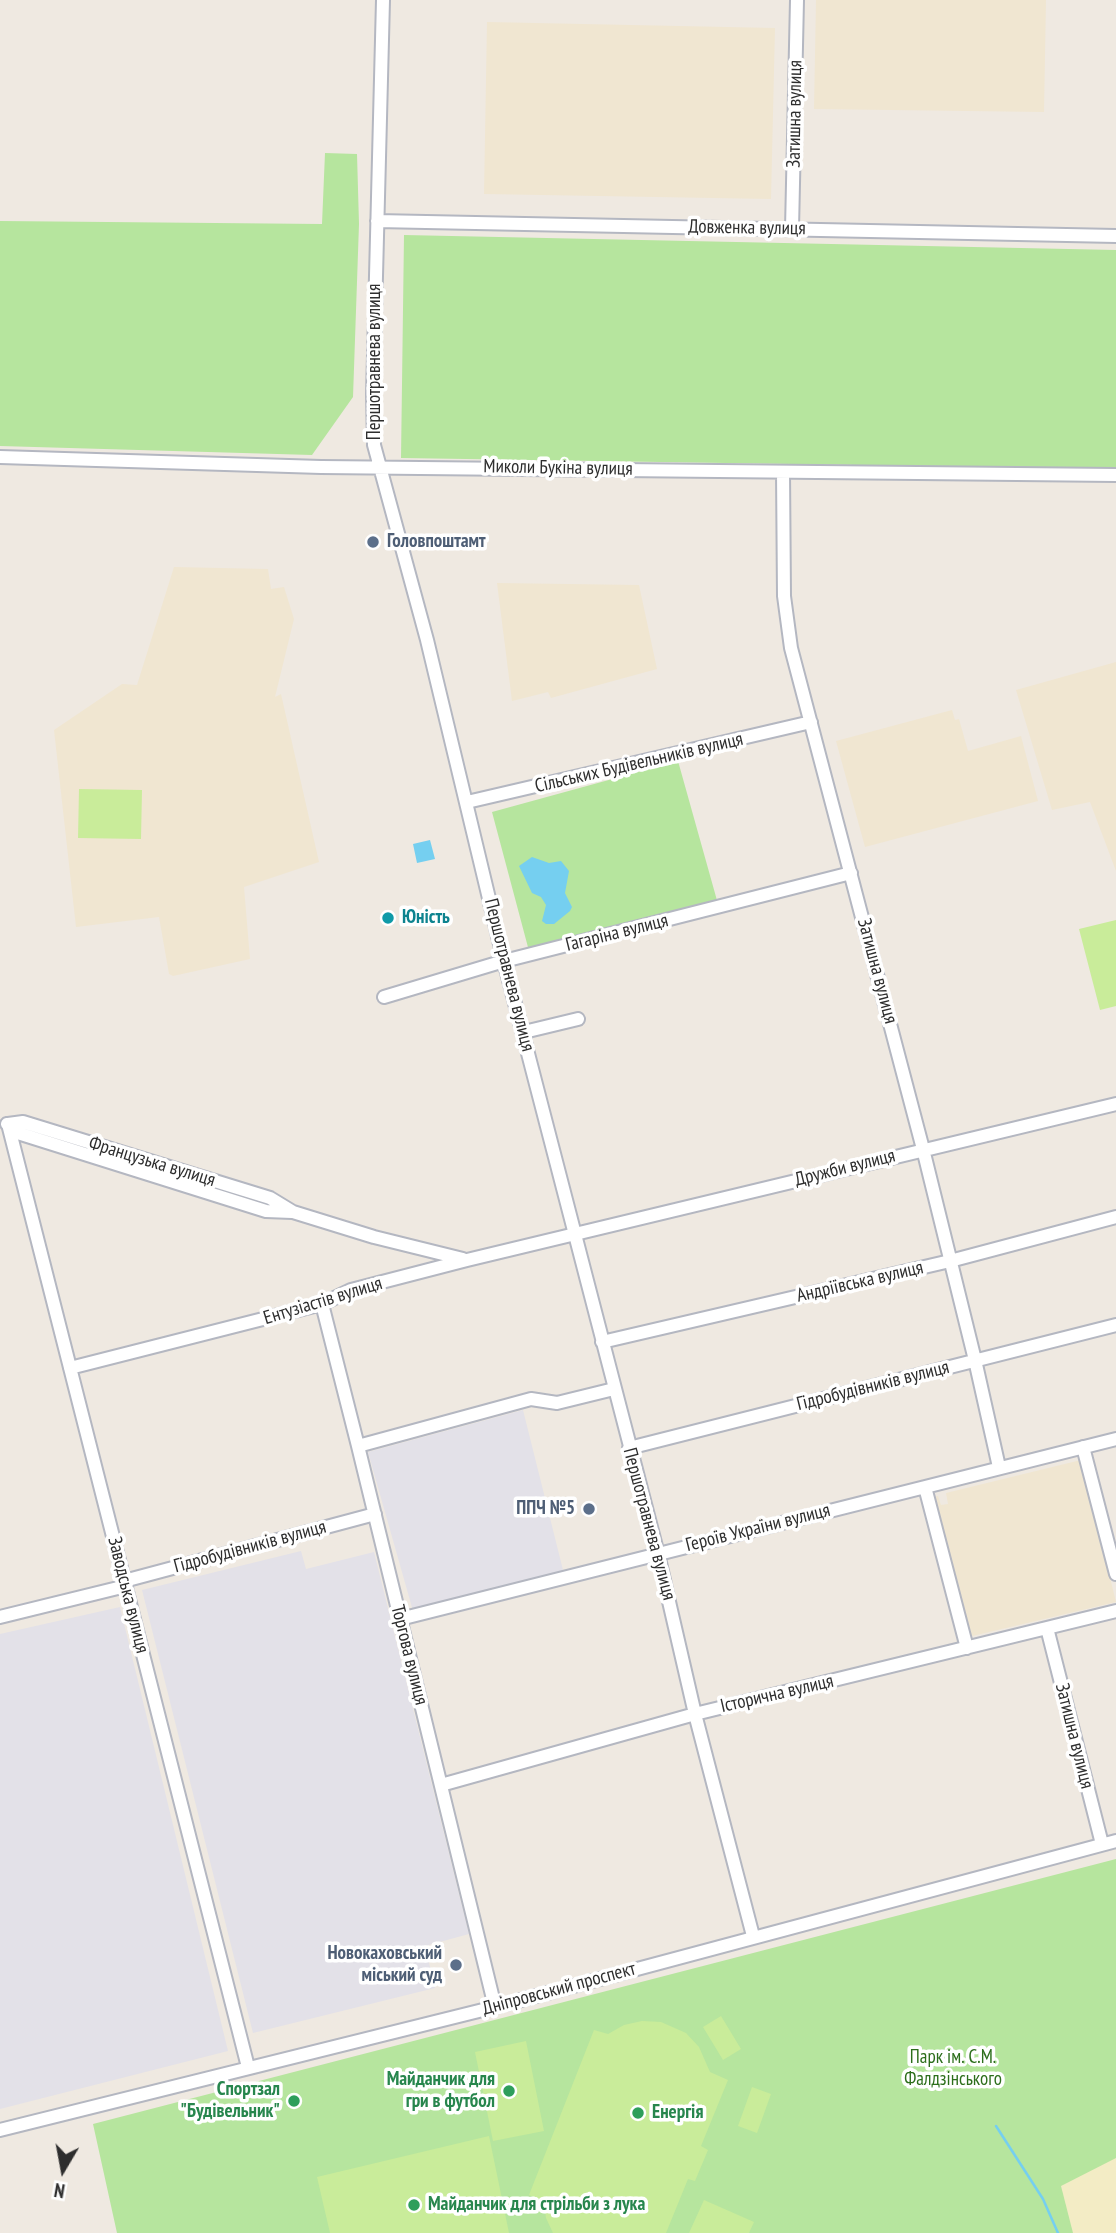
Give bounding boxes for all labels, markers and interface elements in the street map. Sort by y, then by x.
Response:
street label: Затишна вулиця [783,60,807,168]
street label: Довженка вулиця [688,216,806,240]
street label: Першотравнева вулиця [364,284,386,440]
street label: Миколи Букіна вулиця [483,455,633,481]
place label: Головпоштамт [387,531,486,553]
marker: Головпоштамт [365,534,381,550]
street label: Сільських Будівельників вулиця [533,728,745,798]
street label: Першотравнева вулиця [479,896,539,1054]
place label: Юність [402,907,450,929]
street label: Гагаріна вулиця [564,909,670,957]
marker: Юність [380,910,396,926]
street label: Затишна вулиця [852,916,902,1026]
street label: Французька вулиця [86,1132,218,1192]
street label: Дружби вулиця [792,1145,898,1191]
street label: Андріївська вулиця [794,1256,926,1308]
street label: Ентузіастів вулиця [261,1272,385,1330]
street label: Гідробудівників вулиця [794,1356,952,1416]
street label: Першотравнева вулиця [618,1445,680,1603]
place label: ППЧ №5 [516,1498,575,1520]
street label: Героїв України вулиця [684,1499,832,1557]
marker: ППЧ №5 [581,1501,597,1517]
street label: Гідробудівників вулиця [171,1516,329,1578]
street label: Заводська вулиця [103,1534,153,1656]
street label: Торгова вулиця [386,1603,432,1707]
street label: Історична вулиця [718,1670,836,1718]
street label: Затишна вулиця [1050,1681,1098,1791]
place label: Новокаховський міський суд [327,1943,442,1987]
marker: Новокаховський міський суд [448,1957,464,1973]
street label: Дніпровський проспект [480,1958,638,2020]
park label: Парк ім. С.М. Фалдзінського [904,2047,1002,2091]
place label: Майданчик для гри в футбол [387,2069,495,2113]
place label: Спортзал "Будівельник" [180,2079,280,2123]
marker: Майданчик для гри в футбол [501,2083,517,2099]
marker: Спортзал "Будівельник" [286,2093,302,2109]
place label: Енергія [652,2102,703,2124]
marker: Енергія [630,2105,646,2121]
north arrow [28,2135,98,2205]
text: N [52,2178,66,2203]
place label: Майданчик для стрільби з лука [428,2194,645,2216]
marker: Майданчик для стрільби з лука [406,2197,422,2213]

